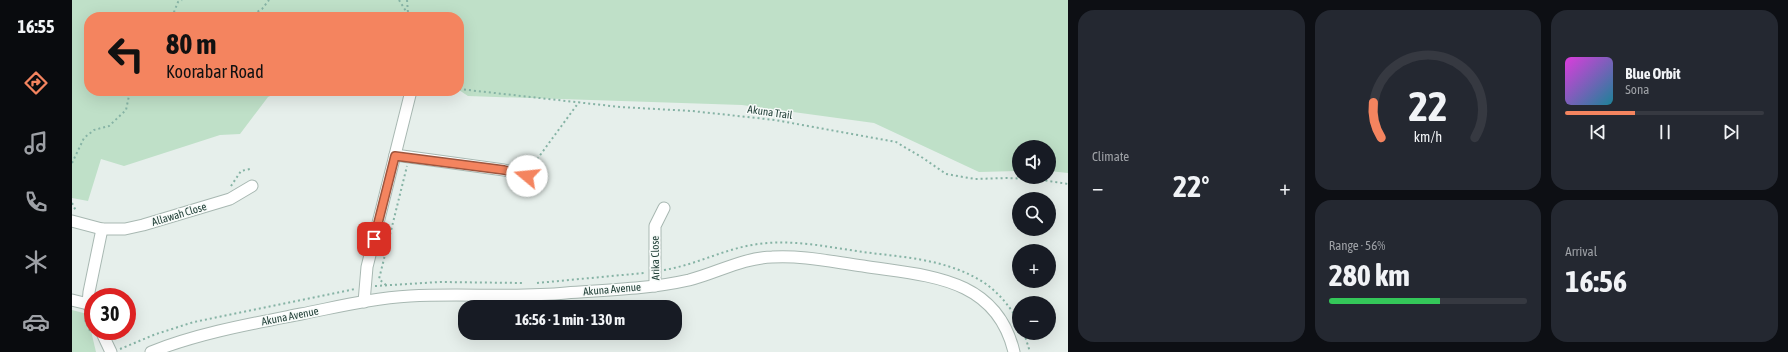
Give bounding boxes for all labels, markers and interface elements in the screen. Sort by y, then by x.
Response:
text: 16:55 [17,16,55,37]
icon: left [100,28,152,80]
text: 80 m [166,28,216,60]
text: Koorabar Road [166,61,264,82]
text: Blue Orbit [1625,65,1681,82]
icon: directions [22,69,50,97]
text: 22 [1408,82,1448,130]
text: Sona [1625,82,1649,97]
street label: Akuna Trail [747,103,793,121]
icon: previous [1587,121,1609,143]
icon: pause [1654,121,1676,143]
icon: next [1720,121,1742,143]
icon: music [22,129,50,157]
text: km/h [1414,129,1442,145]
map controls [1012,140,1056,340]
button: sound [1012,140,1056,184]
text: Climate [1092,149,1129,164]
position arrow [506,155,548,197]
text: 22° [1173,169,1210,203]
text: − [1092,174,1103,200]
text: + [1279,174,1291,200]
icon: phone [22,188,50,216]
button: search [1012,192,1056,236]
street label: Allawah Close [150,200,208,228]
pin [357,222,391,256]
icon: arrive [363,228,385,250]
street label: Arika Close [649,236,661,280]
text: Range · 56% [1329,238,1385,253]
button: + [1012,244,1056,288]
text: Arrival [1565,244,1597,259]
icon: climate [22,248,50,276]
text: 280 km [1329,258,1410,292]
text: 16:56 [1565,264,1627,298]
street label: Akuna Avenue [583,280,641,298]
speed limit sign: 30 [84,288,136,340]
button: − [1012,296,1056,340]
street label: Akuna Avenue [260,305,320,327]
icon: car [22,308,50,336]
text: 16:56 · 1 min · 130 m [515,311,625,328]

